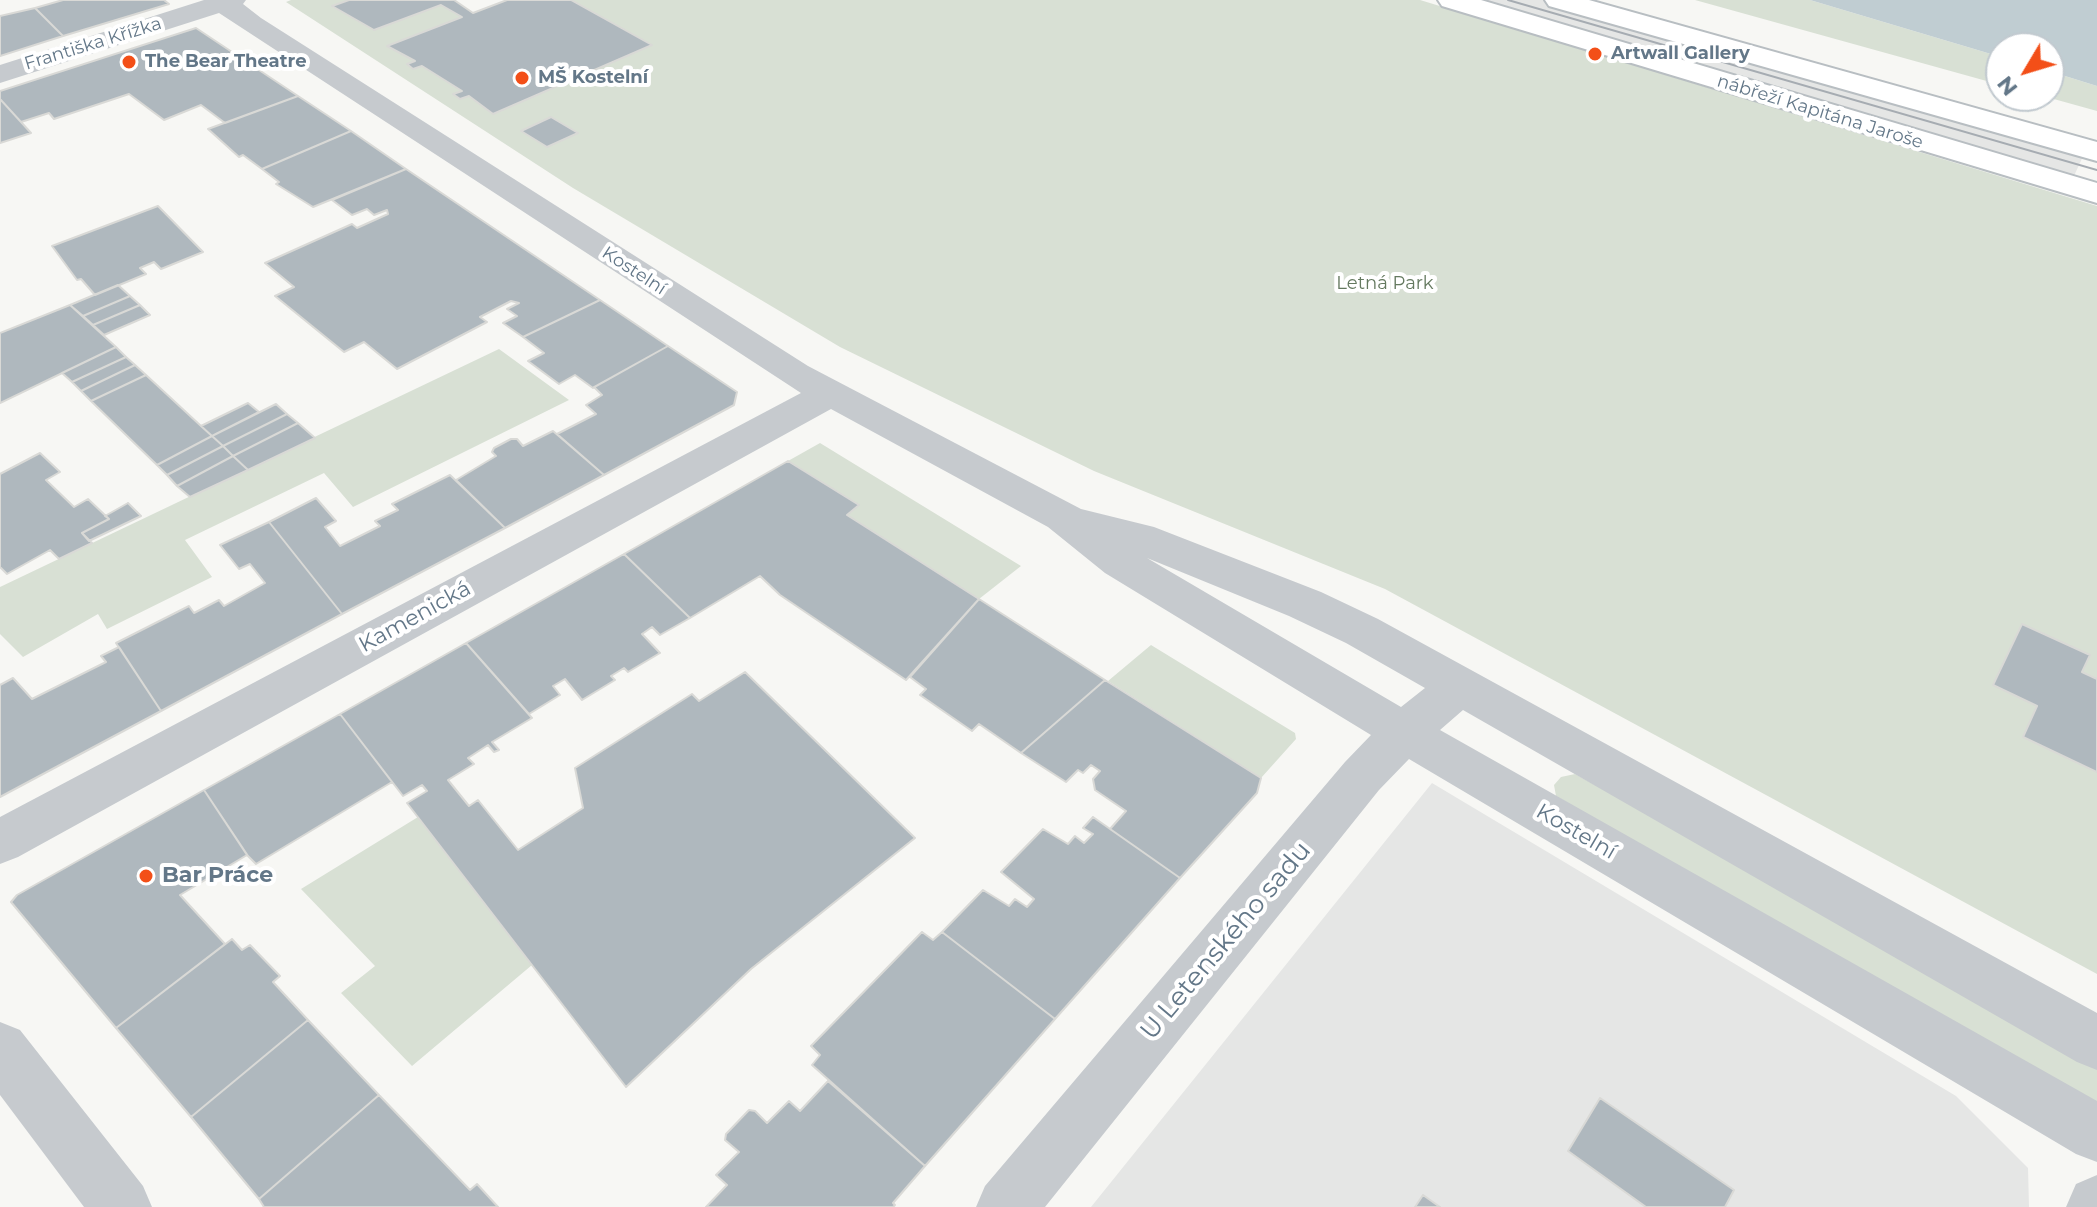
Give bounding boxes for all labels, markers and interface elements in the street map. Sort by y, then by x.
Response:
street label: Františka Křížka [22,13,164,75]
north arrow [1985,32,2065,112]
place label: Artwall Gallery [1611,43,1750,65]
marker: Artwall Gallery [1586,45,1604,63]
place label: The Bear Theatre [145,51,307,73]
marker: The Bear Theatre [120,53,138,71]
place label: MŠ Kostelní [538,67,648,89]
marker: MŠ Kostelní [513,69,531,87]
street label: nábřeží Kapitána Jaroše [1714,70,1926,154]
text: N [1991,71,2023,101]
street label: Kostelní [598,242,670,300]
park label: Letná Park [1336,273,1434,295]
street label: Kamenická [354,575,476,659]
street label: Kostelní [1531,799,1621,865]
street label: U Letenského sadu [1134,836,1318,1046]
place label: Bar Práce [162,863,273,889]
marker: Bar Práce [137,867,155,885]

